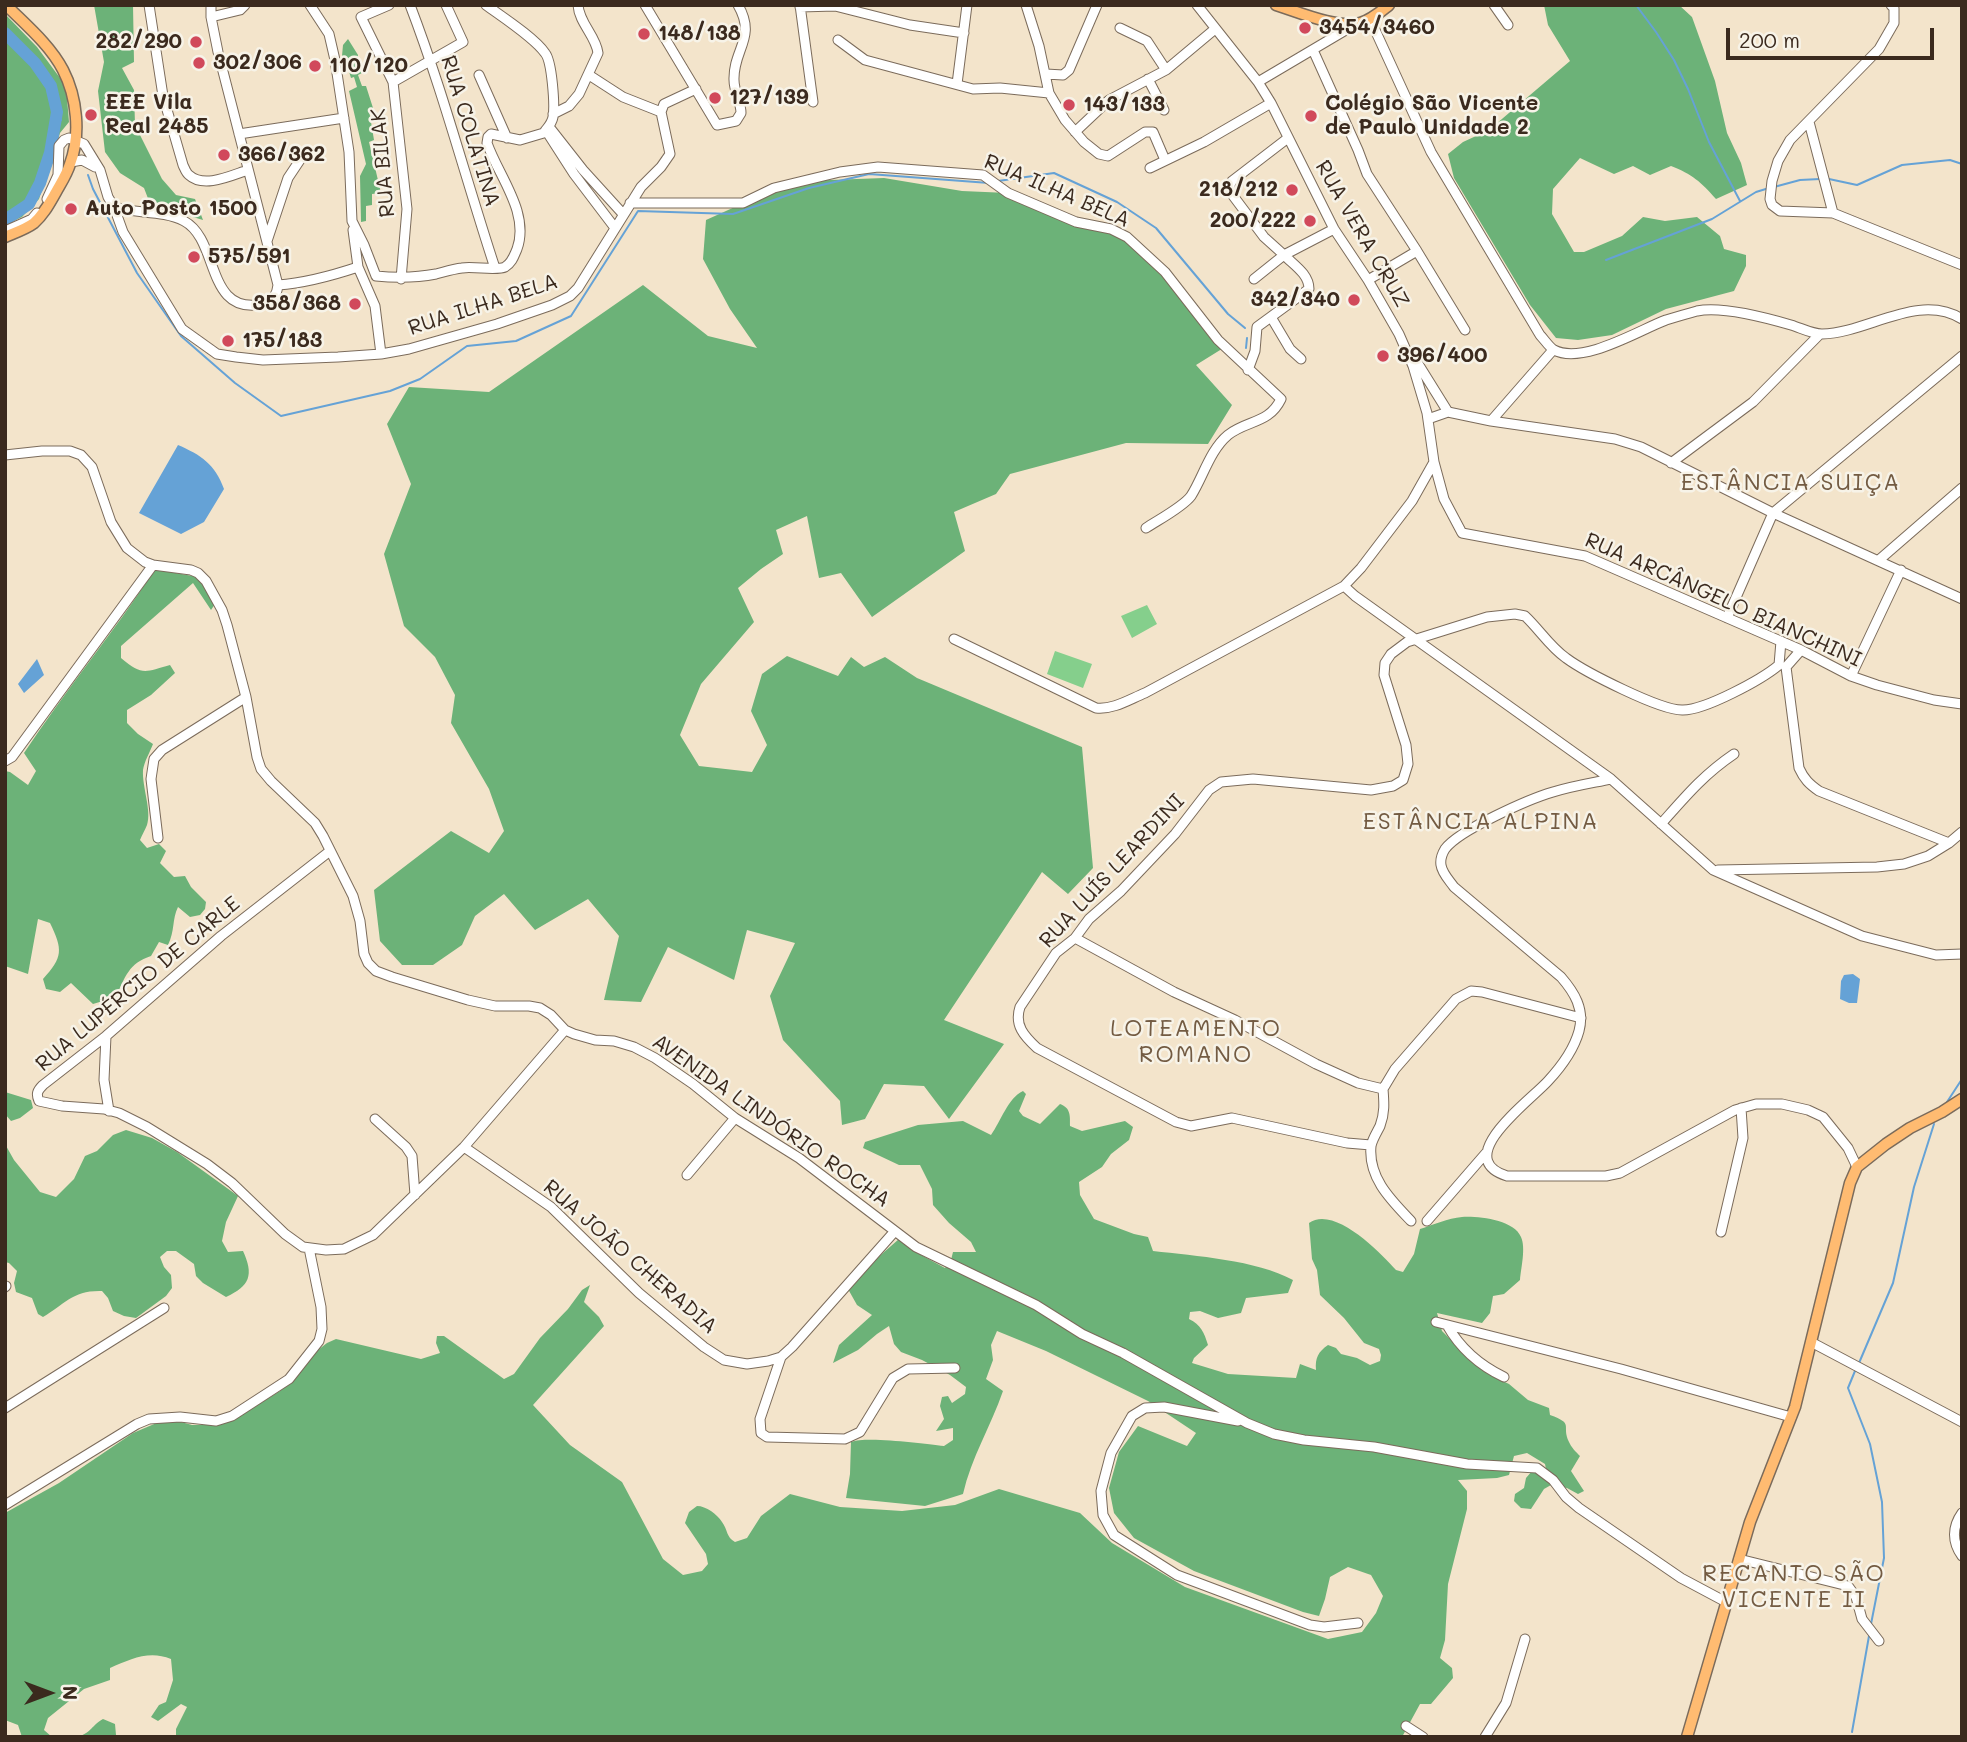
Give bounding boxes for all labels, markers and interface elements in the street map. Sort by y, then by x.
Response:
scale bar [1729,14,1937,58]
place label: 3454/3460 [1319,15,1435,41]
marker: 3454/3460 [1297,20,1313,36]
place label: 148/138 [658,21,741,47]
marker: 148/138 [636,26,652,42]
text: 200 m [1739,26,1800,53]
place label: 282/290 [95,29,182,55]
marker: 282/290 [188,34,204,50]
place label: 302/306 [213,50,302,76]
street label: RUA COLATINA [435,52,505,210]
place label: 110/120 [329,53,408,79]
marker: 302/306 [191,55,207,71]
marker: 110/120 [307,58,323,74]
place label: 127/139 [729,85,809,111]
place label: EEE Vila Real 2485 [105,90,209,140]
marker: 127/139 [707,90,723,106]
place label: Colégio São Vicente de Paulo Unidade 2 [1325,91,1538,141]
place label: 143/133 [1083,92,1165,118]
marker: 143/133 [1061,97,1077,113]
marker: EEE Vila Real 2485 [83,107,99,123]
street label: RUA BILAK [366,107,400,219]
marker: Colégio São Vicente de Paulo Unidade 2 [1303,108,1319,124]
place label: 366/362 [238,142,325,168]
marker: 366/362 [216,147,232,163]
street label: RUA ILHA BELA [980,149,1134,233]
street label: RUA VERA CRUZ [1310,156,1414,312]
place label: 218/212 [1199,177,1278,203]
marker: 218/212 [1284,182,1300,198]
place label: Auto Posto 1500 [85,196,257,222]
marker: Auto Posto 1500 [63,201,79,217]
place label: 200/222 [1210,208,1296,234]
marker: 200/222 [1302,213,1318,229]
place label: 575/591 [208,244,291,270]
marker: 575/591 [186,249,202,265]
street label: RUA ILHA BELA [405,269,561,341]
place label: 342/340 [1251,287,1340,313]
place label: 358/368 [253,291,341,317]
marker: 342/340 [1346,292,1362,308]
marker: 358/368 [347,296,363,312]
place label: 175/183 [242,328,322,354]
marker: 175/183 [220,333,236,349]
place label: 396/400 [1397,343,1488,369]
marker: 396/400 [1375,348,1391,364]
district label: ESTÂNCIA SUIÇA [1683,469,1899,497]
street label: RUA ARCÂNGELO BIANCHINI [1581,528,1865,672]
street label: RUA LUÍS LEARDINI [1034,789,1190,953]
district label: ESTÂNCIA ALPINA [1365,808,1597,836]
street label: RUA LUPÉRCIO DE CARLE [31,891,245,1077]
district label: LOTEAMENTO ROMANO [1111,1015,1281,1069]
street label: AVENIDA LINDÓRIO ROCHA [647,1029,895,1213]
street label: RUA JOÃO CHERADIA [538,1175,722,1339]
district label: RECANTO SÃO VICENTE II [1704,1560,1884,1614]
north arrow [14,1658,84,1728]
text: N [58,1686,83,1700]

